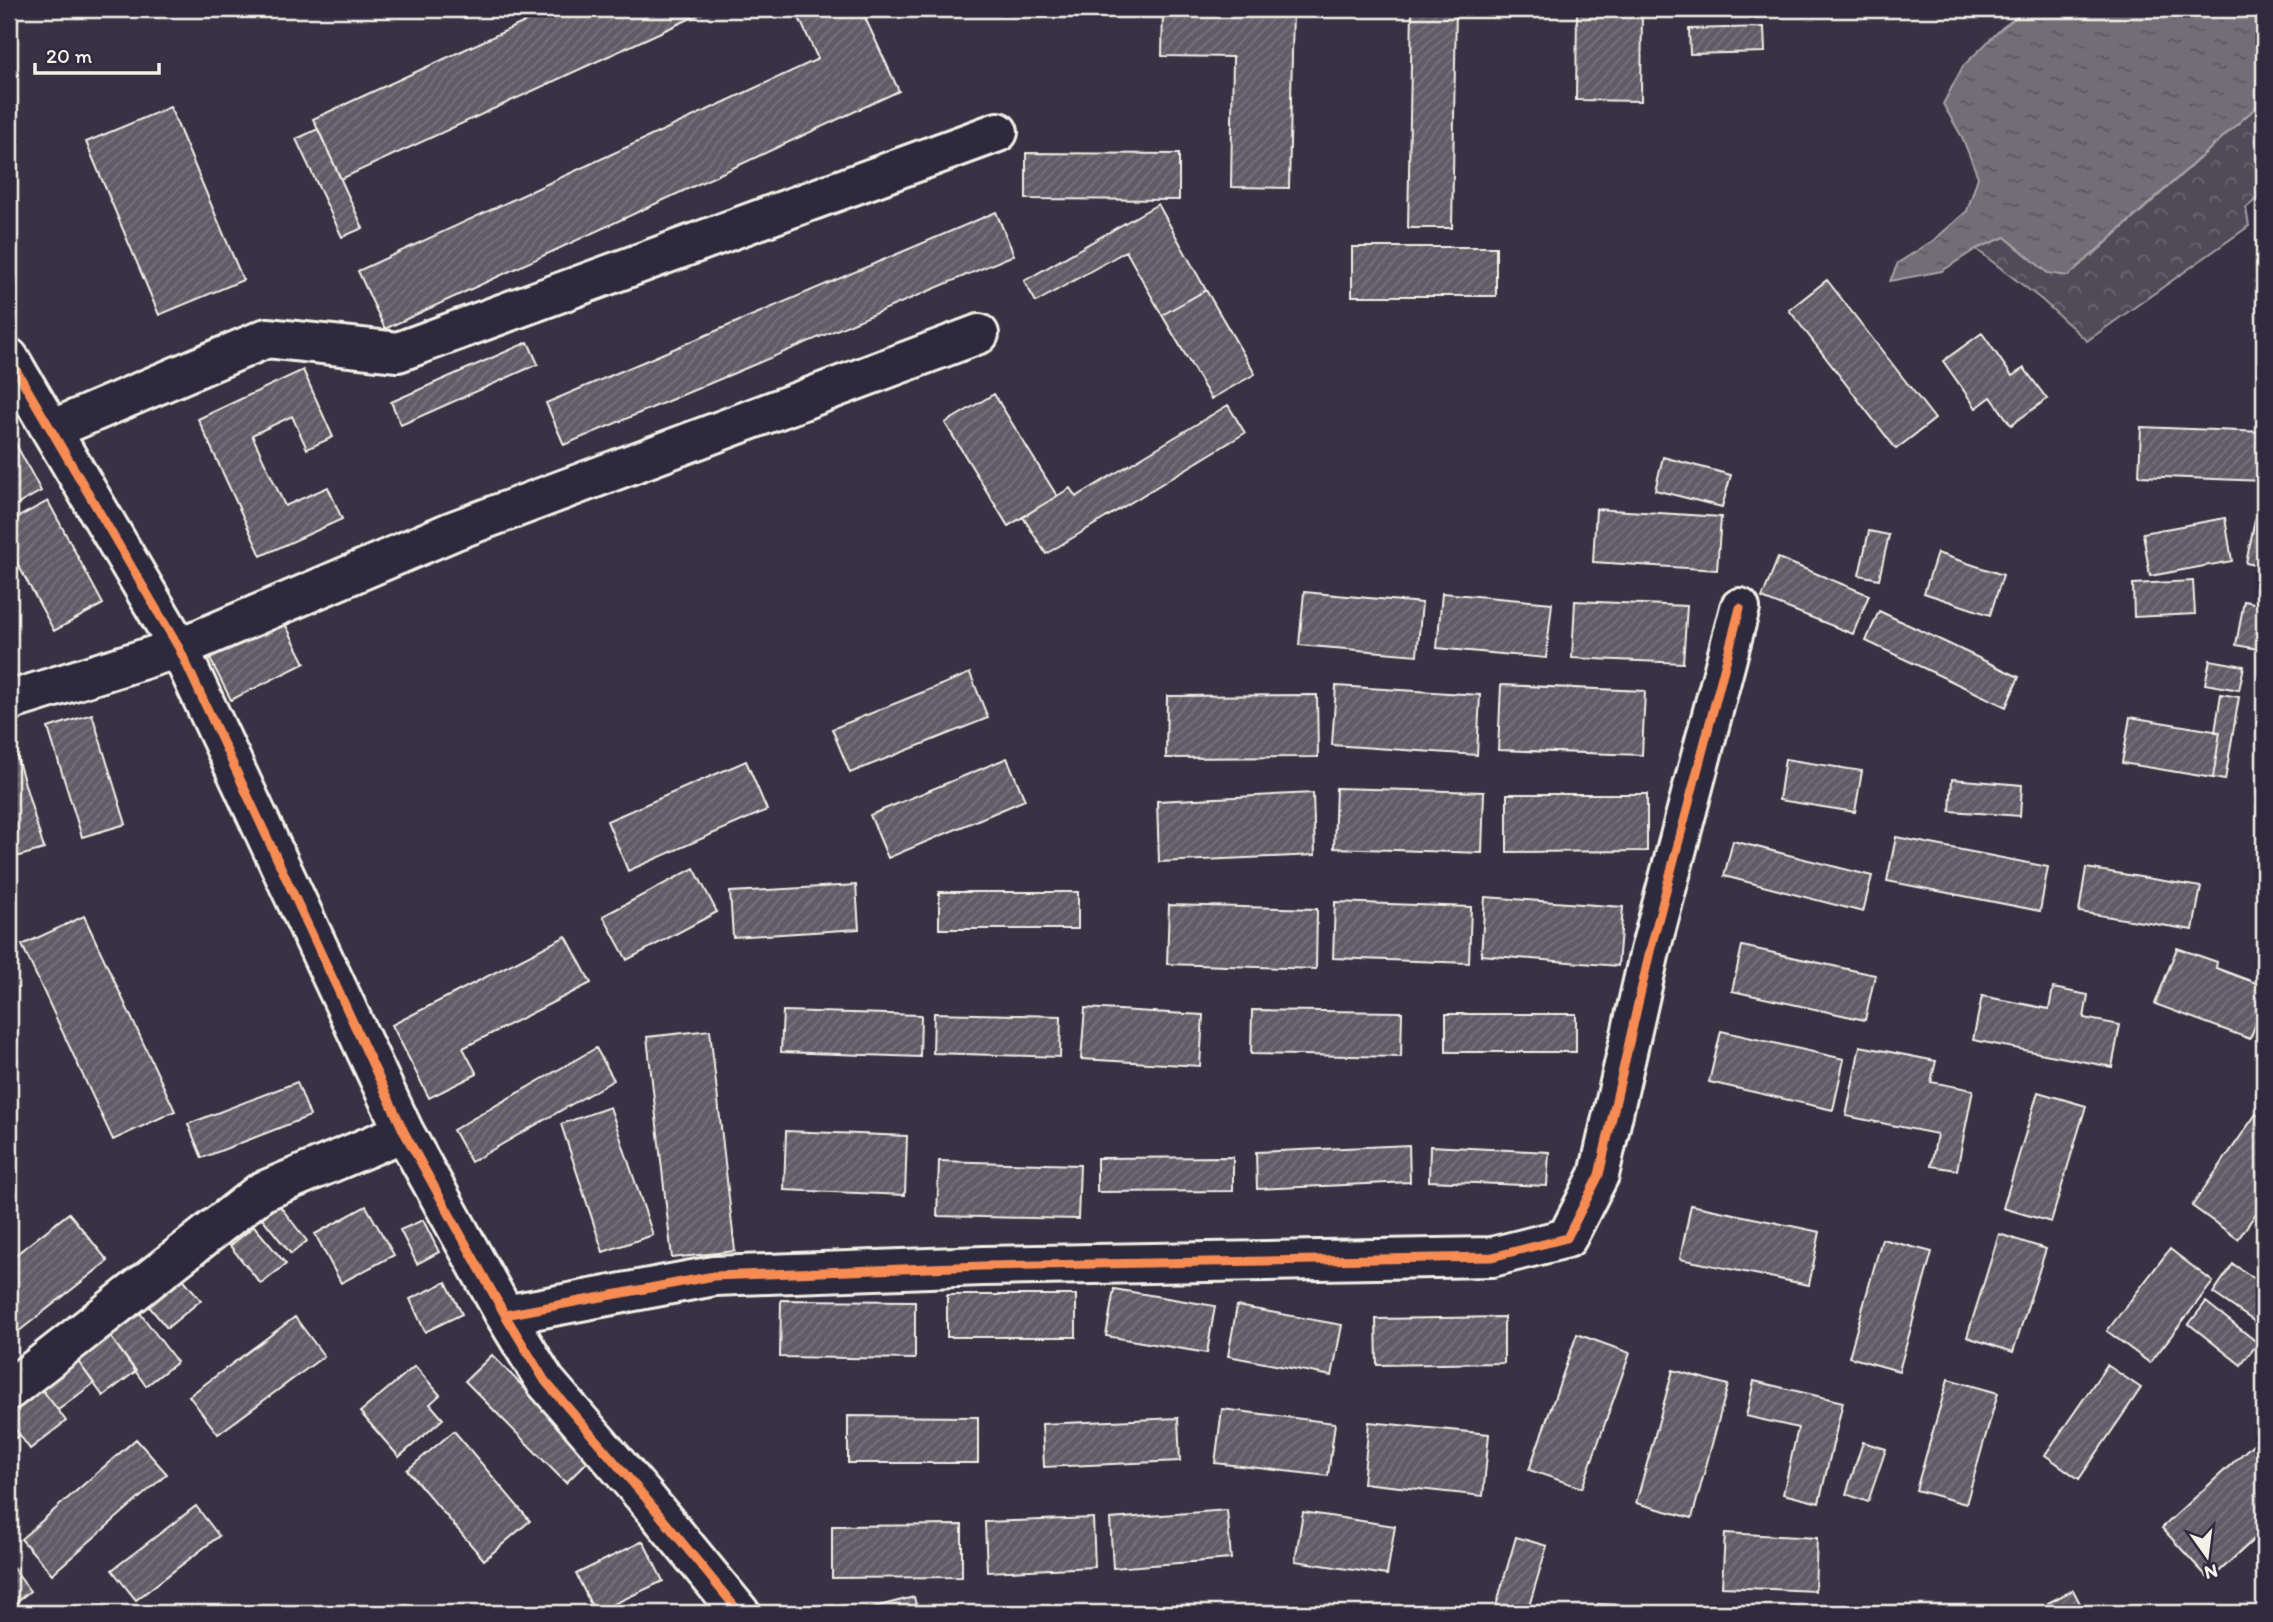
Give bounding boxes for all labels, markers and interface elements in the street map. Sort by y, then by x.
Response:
scale bar [35,32,159,76]
text: 20 m [46,43,93,68]
north arrow [2172,1520,2242,1590]
text: N [2202,1559,2220,1585]

